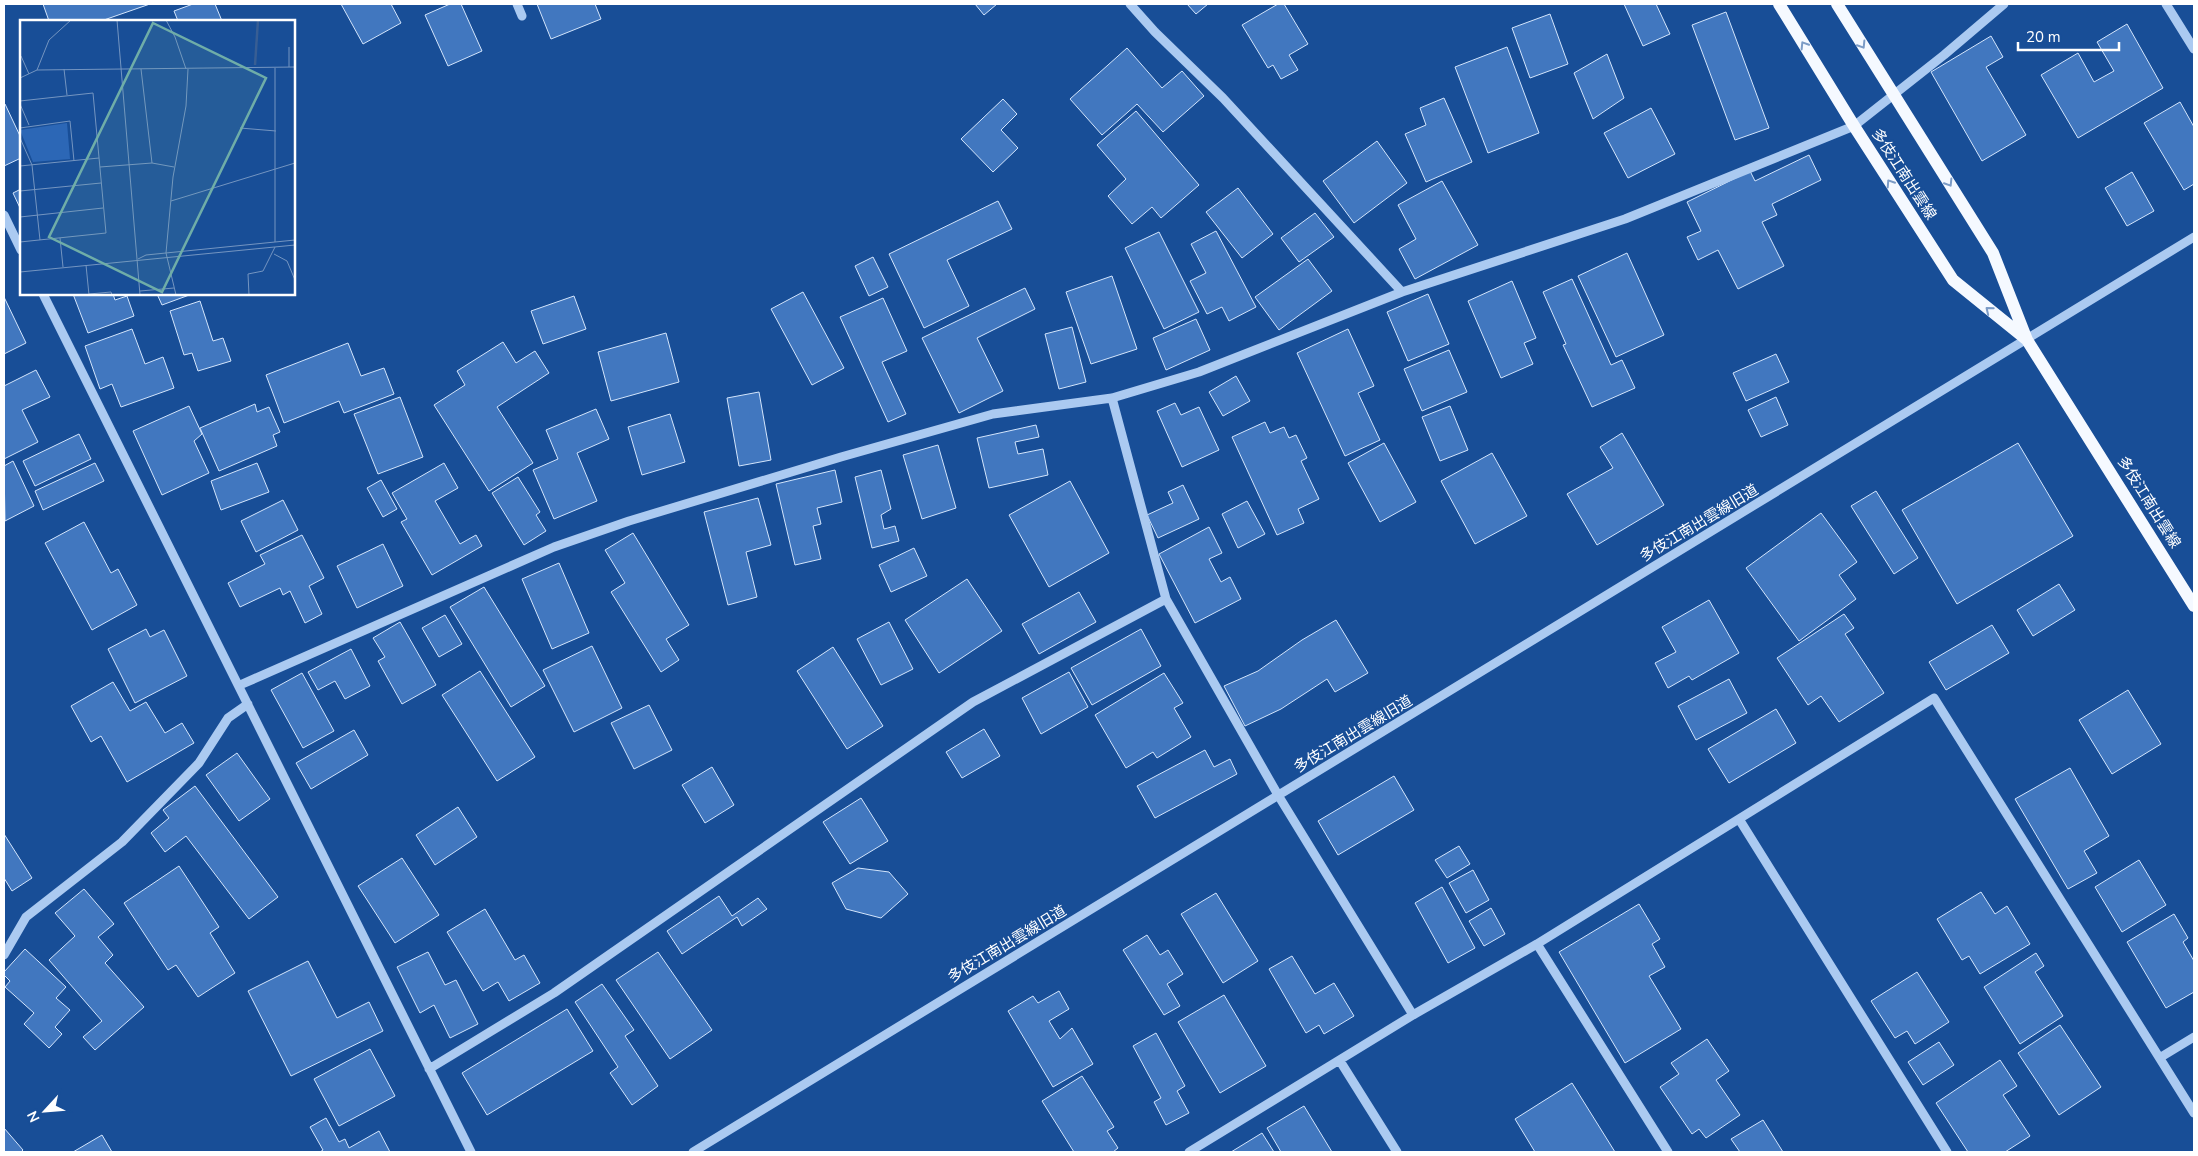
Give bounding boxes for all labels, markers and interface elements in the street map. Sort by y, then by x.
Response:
inset map [20,20,295,295]
scale bar [2018,20,2119,52]
text: 20 m [2026,27,2061,47]
one-way arrow [1856,40,1866,49]
one-way arrow [1801,42,1811,51]
street label: 多伎江南出雲線 [1867,125,1941,223]
one-way arrow [1942,177,1952,186]
one-way arrow [1887,180,1897,189]
one-way arrow [1986,306,1995,315]
street label: 多伎江南出雲線 [2113,452,2185,552]
street label: 多伎江南出雲線旧道 [1636,480,1762,566]
street label: 多伎江南出雲線旧道 [1290,691,1416,777]
street label: 多伎江南出雲線旧道 [944,901,1070,987]
north arrow [20,1086,70,1136]
text: N [23,1108,45,1125]

